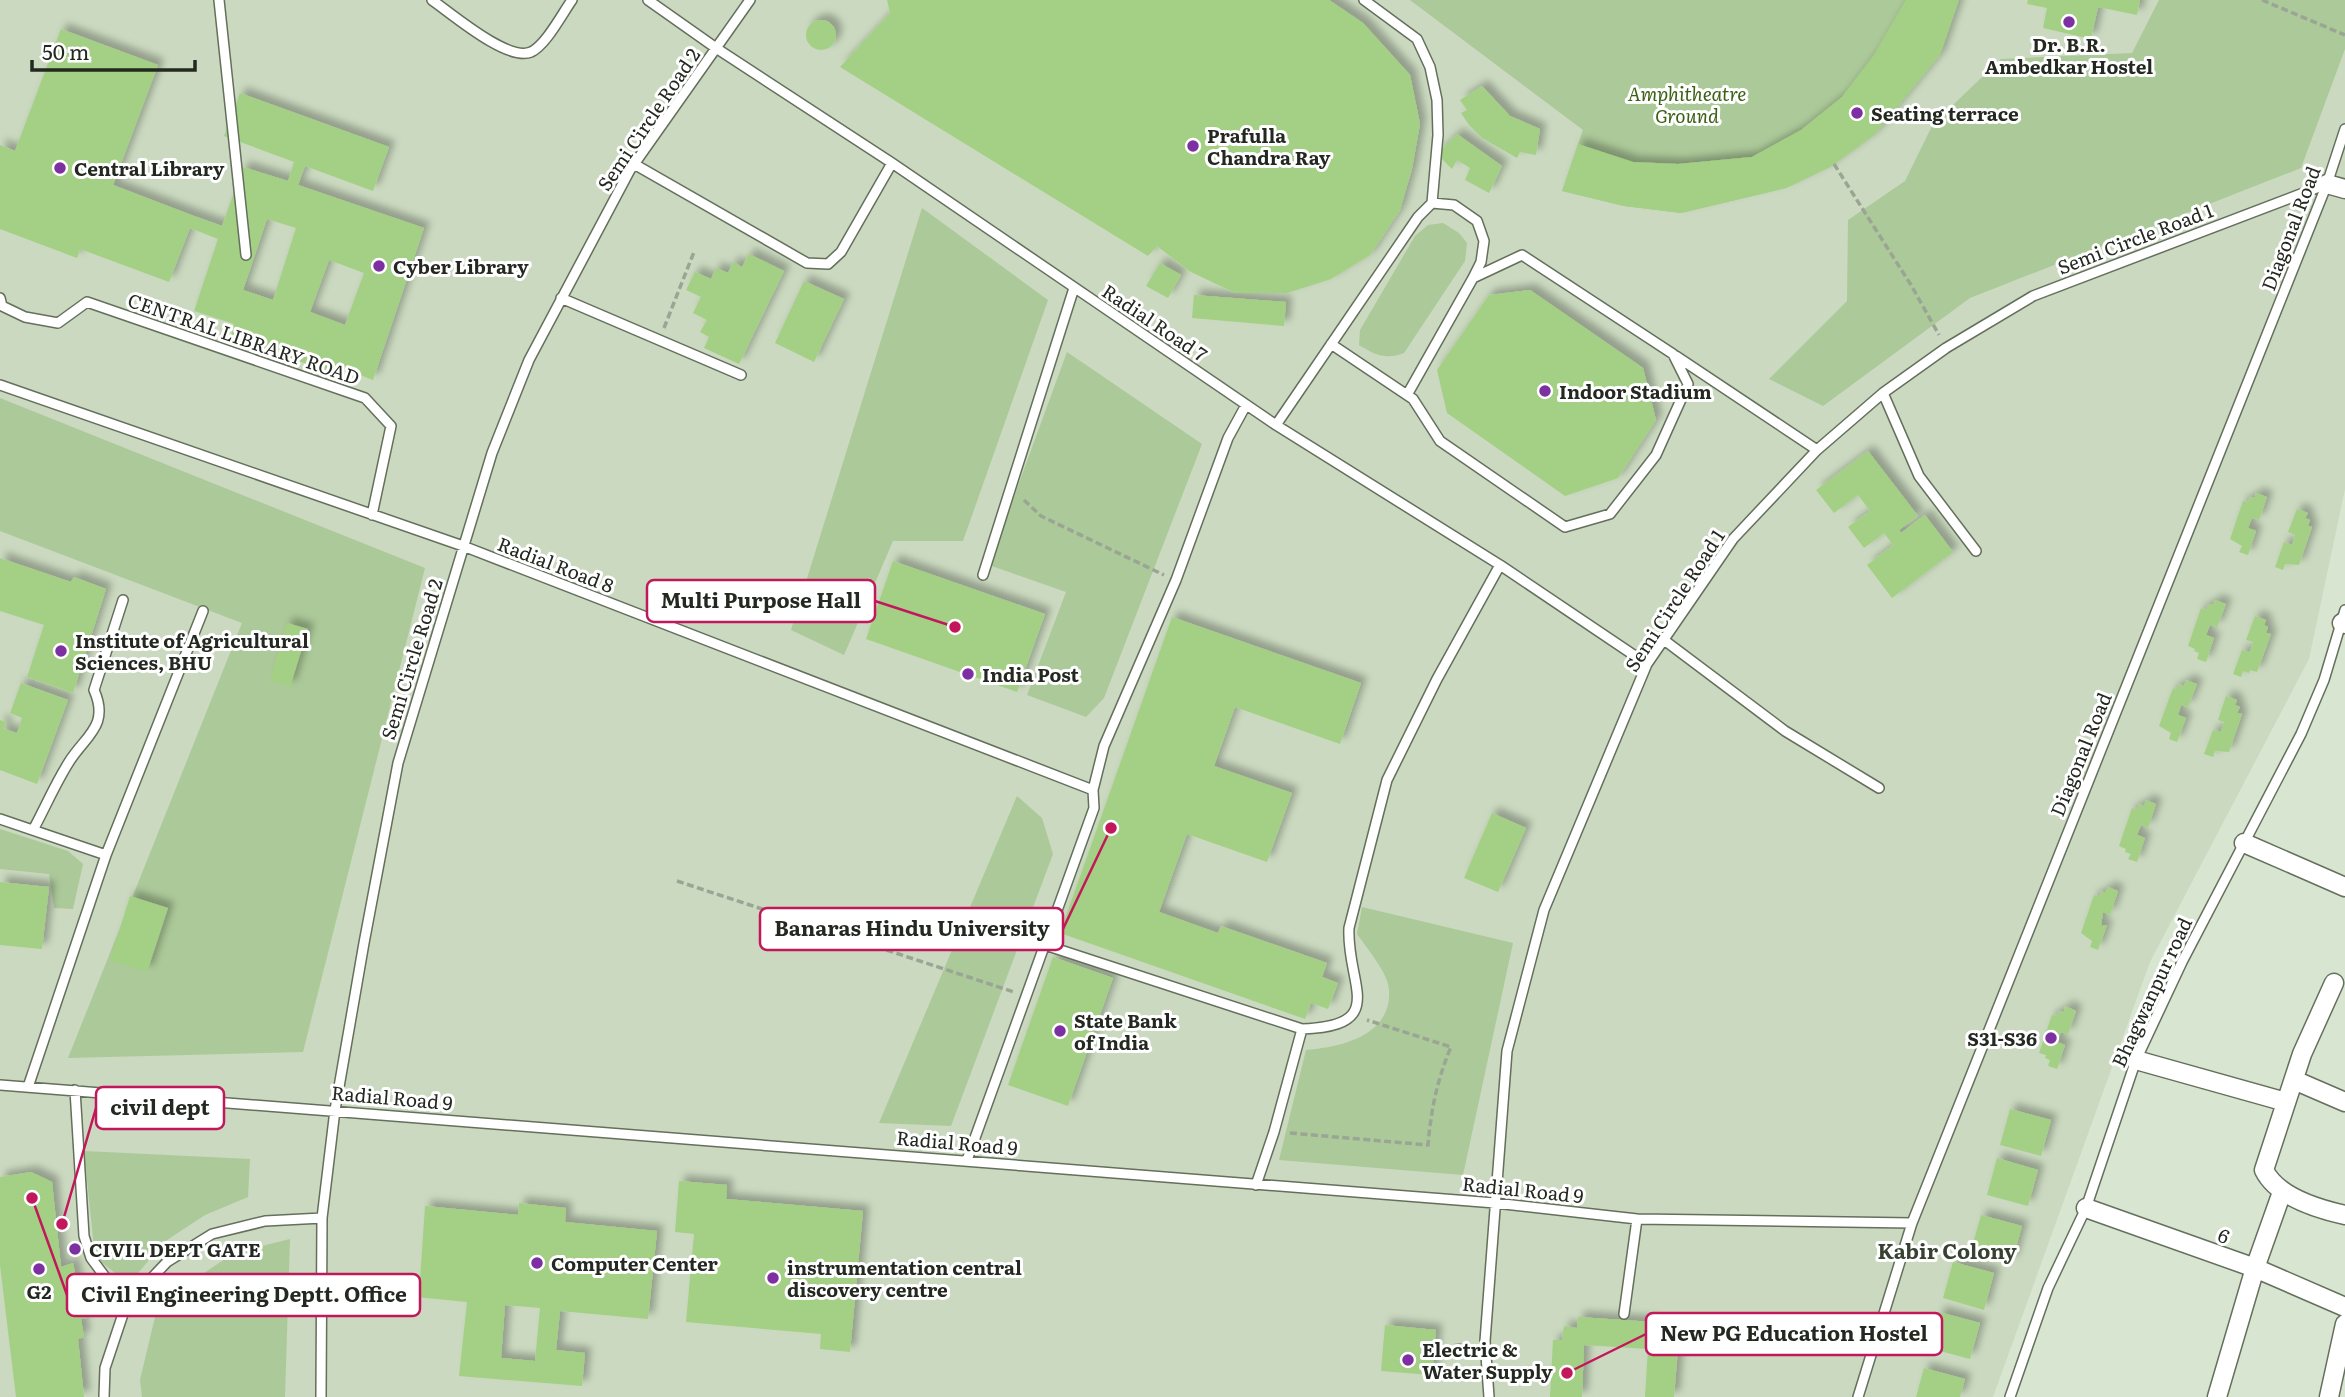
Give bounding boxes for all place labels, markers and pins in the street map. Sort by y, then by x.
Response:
marker: Dr. B.R. Ambedkar Hostel [2061,14,2077,30]
place label: Dr. B.R. Ambedkar Hostel [1985,30,2153,80]
place label: Seating terrace [1871,99,2019,127]
marker: Seating terrace [1849,105,1865,121]
place label: Prafulla Chandra Ray [1207,121,1331,171]
marker: Prafulla Chandra Ray [1185,138,1201,154]
place label: Central Library [74,154,225,182]
marker: Central Library [52,160,68,176]
place label: Cyber Library [393,252,529,280]
marker: Cyber Library [371,258,387,274]
place label: Indoor Stadium [1559,377,1712,405]
marker: Indoor Stadium [1537,383,1553,399]
callout: Multi Purpose Hall [647,580,875,622]
place label: Institute of Agricultural Sciences, BHU [75,626,309,676]
marker: Institute of Agricultural Sciences, BHU [53,643,69,659]
place label: India Post [982,660,1080,688]
marker: India Post [960,666,976,682]
callout: Banaras Hindu University [760,908,1063,950]
place label: State Bank of India [1074,1006,1177,1056]
marker: State Bank of India [1052,1023,1068,1039]
place label: S31-S36 [1967,1024,2037,1052]
marker: S31-S36 [2043,1030,2059,1046]
callout: civil dept [96,1087,224,1129]
place label: CIVIL DEPT GATE [89,1235,261,1263]
marker: CIVIL DEPT GATE [67,1241,83,1257]
place label: Computer Center [551,1249,719,1277]
place label: instrumentation central discovery centre [787,1253,1022,1303]
marker: Computer Center [529,1255,545,1271]
marker: G2 [31,1261,47,1277]
marker: instrumentation central discovery centre [765,1270,781,1286]
callout: Civil Engineering Deptt. Office [67,1274,420,1316]
place label: G2 [27,1277,51,1305]
callout: New PG Education Hostel [1646,1313,1942,1355]
place label: Electric & Water Supply [1422,1335,1553,1385]
marker: Electric & Water Supply [1400,1352,1416,1368]

